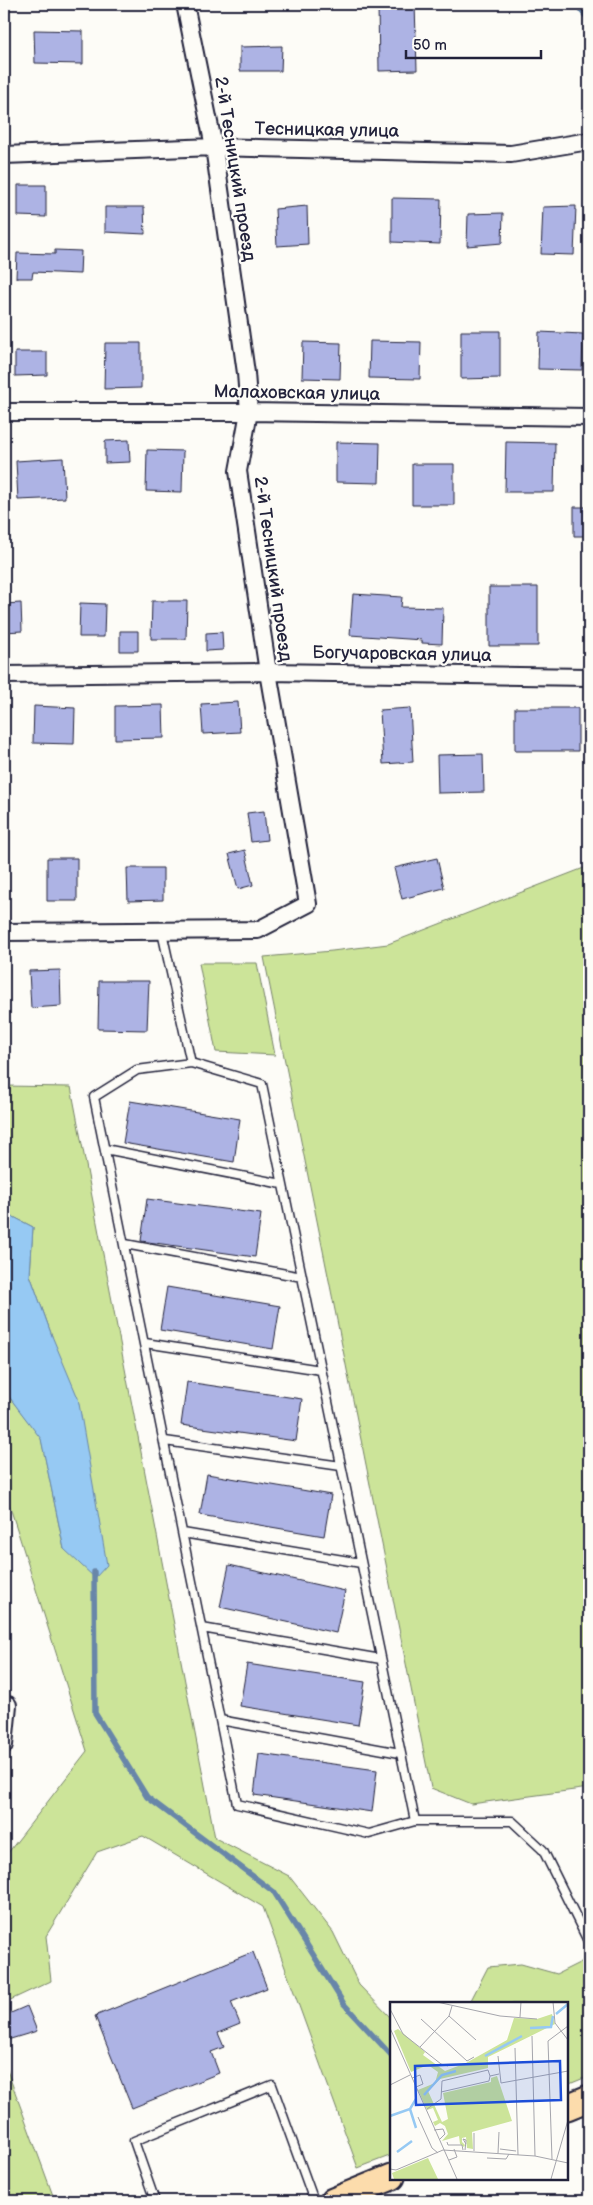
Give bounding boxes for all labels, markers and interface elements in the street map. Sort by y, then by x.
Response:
scale bar [406,28,540,60]
text: 50 m [413,36,447,55]
street label: 2-й Тесницкий проезд [210,75,260,263]
street label: Тесницкая улица [254,118,400,142]
street label: Малаховская улица [213,381,381,405]
street label: 2-й Тесницкий проезд [250,475,296,663]
street label: Богучаровская улица [312,642,492,666]
inset map [390,2002,568,2180]

